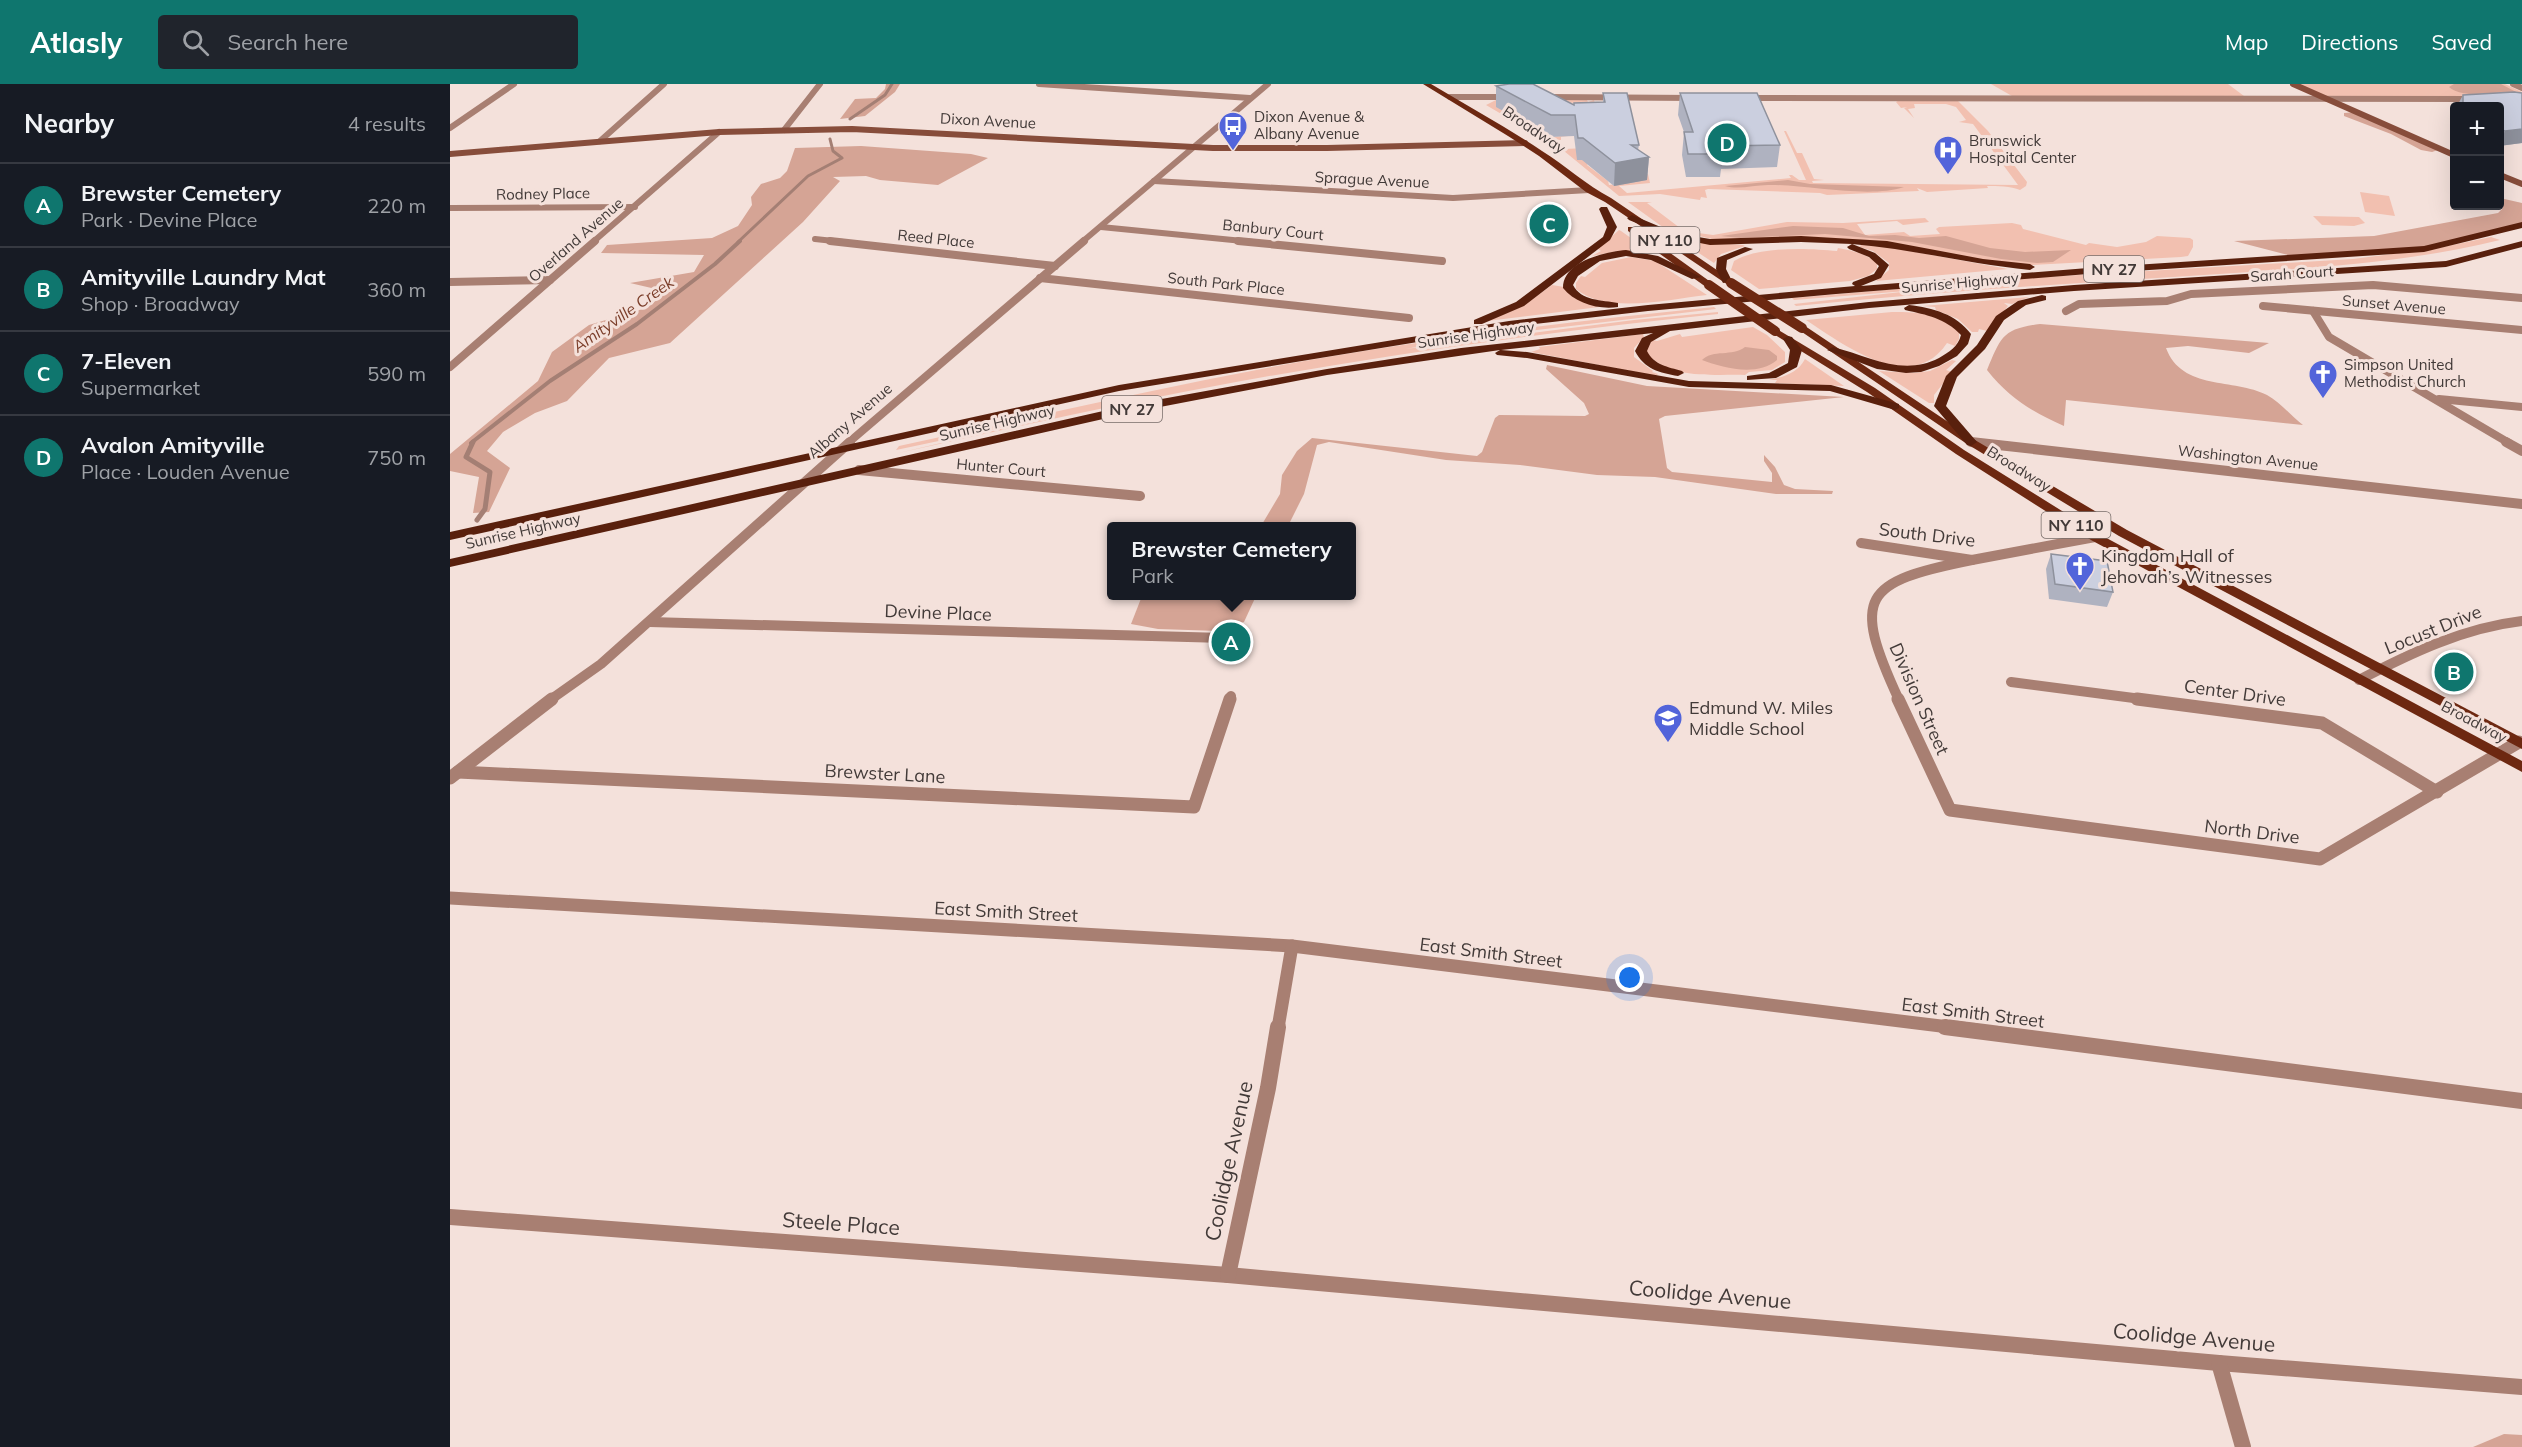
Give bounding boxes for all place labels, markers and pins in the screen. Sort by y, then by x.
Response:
place label: Dixon Avenue & Albany Avenue [1254,107,1365,143]
bus stop icon: Dixon Avenue & Albany Avenue [1217,110,1249,152]
pin: D [1708,120,1746,166]
place label: Brunswick Hospital Center [1969,131,2077,167]
hospital icon: Brunswick Hospital Center [1932,134,1964,176]
pin: C [1530,202,1568,246]
place label: Simpson United Methodist Church [2344,355,2466,391]
church icon: Simpson United Methodist Church [2307,358,2339,400]
place label: Kingdom Hall of Jehovah’s Witnesses [2101,544,2273,588]
church icon: Kingdom Hall of Jehovah’s Witnesses [2064,550,2096,592]
pin: A [1212,620,1250,664]
pin: B [2434,650,2474,694]
place label: Edmund W. Miles Middle School [1689,696,1833,740]
school or university icon: Edmund W. Miles Middle School [1652,702,1684,744]

